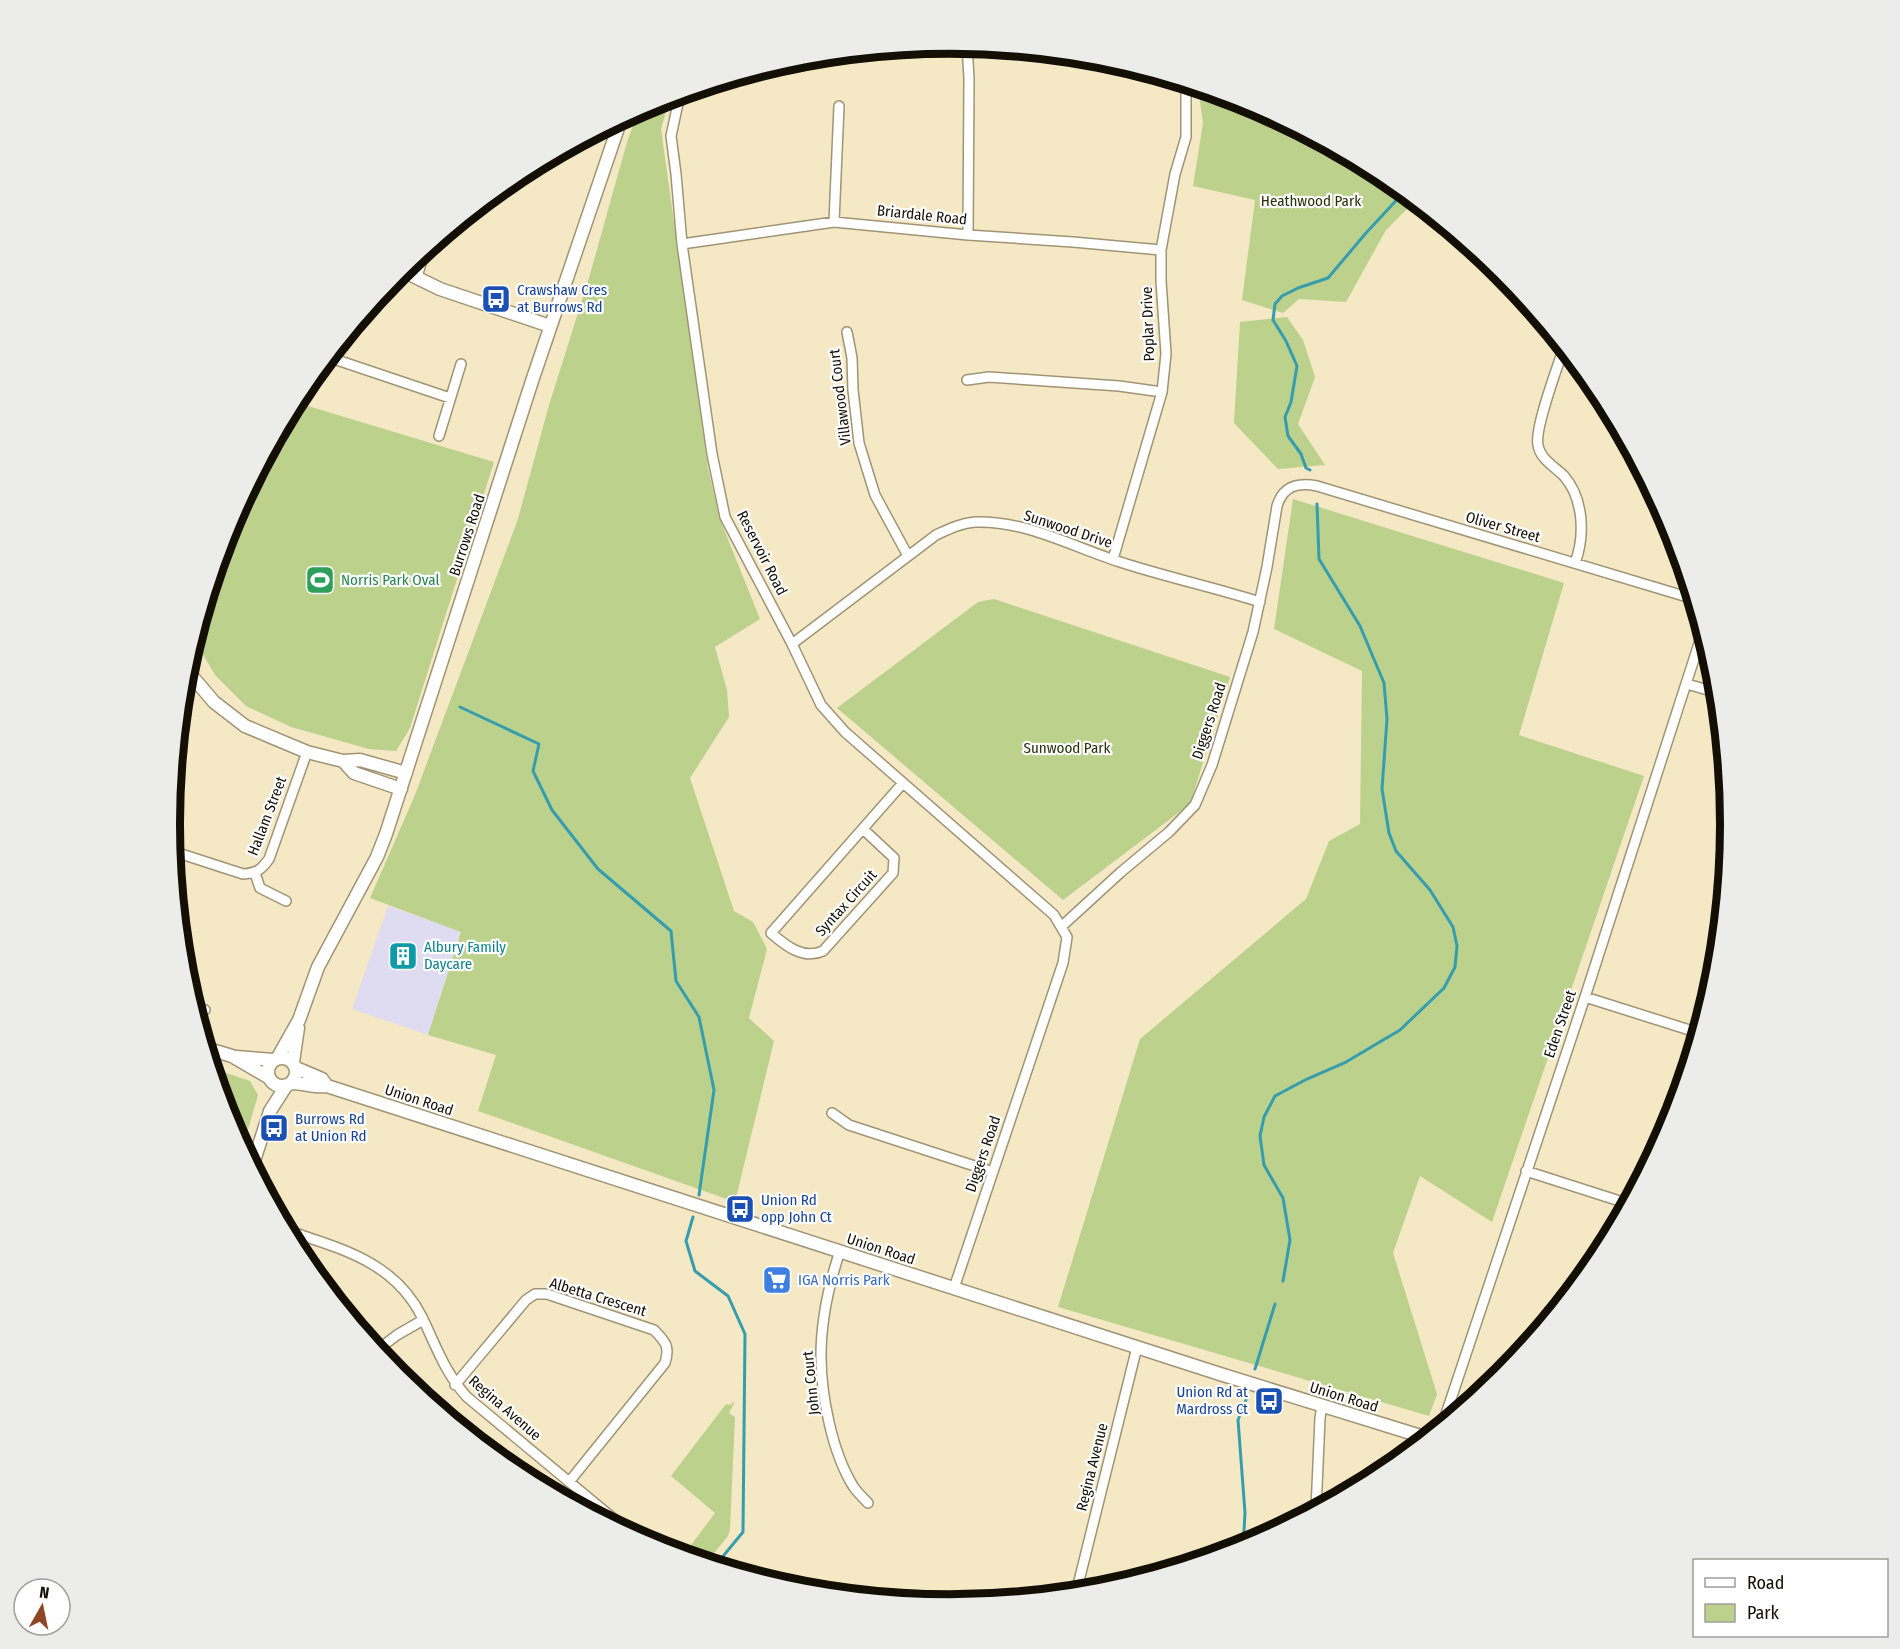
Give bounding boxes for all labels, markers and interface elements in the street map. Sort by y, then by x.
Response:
park label: Heathwood Park [1261,192,1361,210]
street label: Briardale Road [876,201,968,229]
place label: Crawshaw Cres at Burrows Rd [517,281,607,316]
bus stop icon: Crawshaw Cres at Burrows Rd [480,283,512,315]
street label: Poplar Drive [1138,286,1158,362]
street label: Villawood Court [825,348,855,446]
street label: Burrows Road [445,492,489,578]
street label: Sunwood Drive [1021,506,1115,552]
street label: Reservoir Road [733,508,791,598]
street label: Oliver Street [1464,508,1542,546]
sports icon: Norris Park Oval [304,564,336,596]
place label: Norris Park Oval [341,571,439,589]
street label: Diggers Road [1188,680,1230,762]
park label: Sunwood Park [1023,739,1111,757]
street label: Hallam Street [244,774,290,858]
street label: Syntax Circuit [811,866,881,940]
place label: Albury Family Daycare [424,938,506,973]
building icon: Albury Family Daycare [387,940,419,972]
street label: Eden Street [1540,988,1580,1060]
street label: Union Road [382,1080,456,1120]
place label: Burrows Rd at Union Rd [295,1110,367,1145]
bus stop icon: Burrows Rd at Union Rd [258,1112,290,1144]
street label: Diggers Road [961,1113,1005,1195]
place label: Union Rd opp John Ct [761,1191,832,1226]
bus stop icon: Union Rd opp John Ct [724,1193,756,1225]
street label: Union Road [844,1229,918,1269]
supermarket icon: IGA Norris Park [761,1264,793,1296]
place label: IGA Norris Park [798,1271,890,1289]
street label: Albetta Crescent [547,1274,649,1320]
street label: John Court [799,1350,823,1416]
street label: Regina Avenue [465,1372,545,1444]
street label: Union Road [1307,1378,1381,1416]
place label: Union Rd at Mardross Ct [1176,1383,1248,1418]
bus stop icon: Union Rd at Mardross Ct [1253,1385,1285,1417]
street label: Regina Avenue [1072,1421,1112,1513]
legend [1693,1559,1888,1637]
text: Road [1747,1572,1784,1594]
north arrow [12,1577,72,1637]
text: N [38,1583,50,1603]
text: Park [1747,1602,1780,1624]

